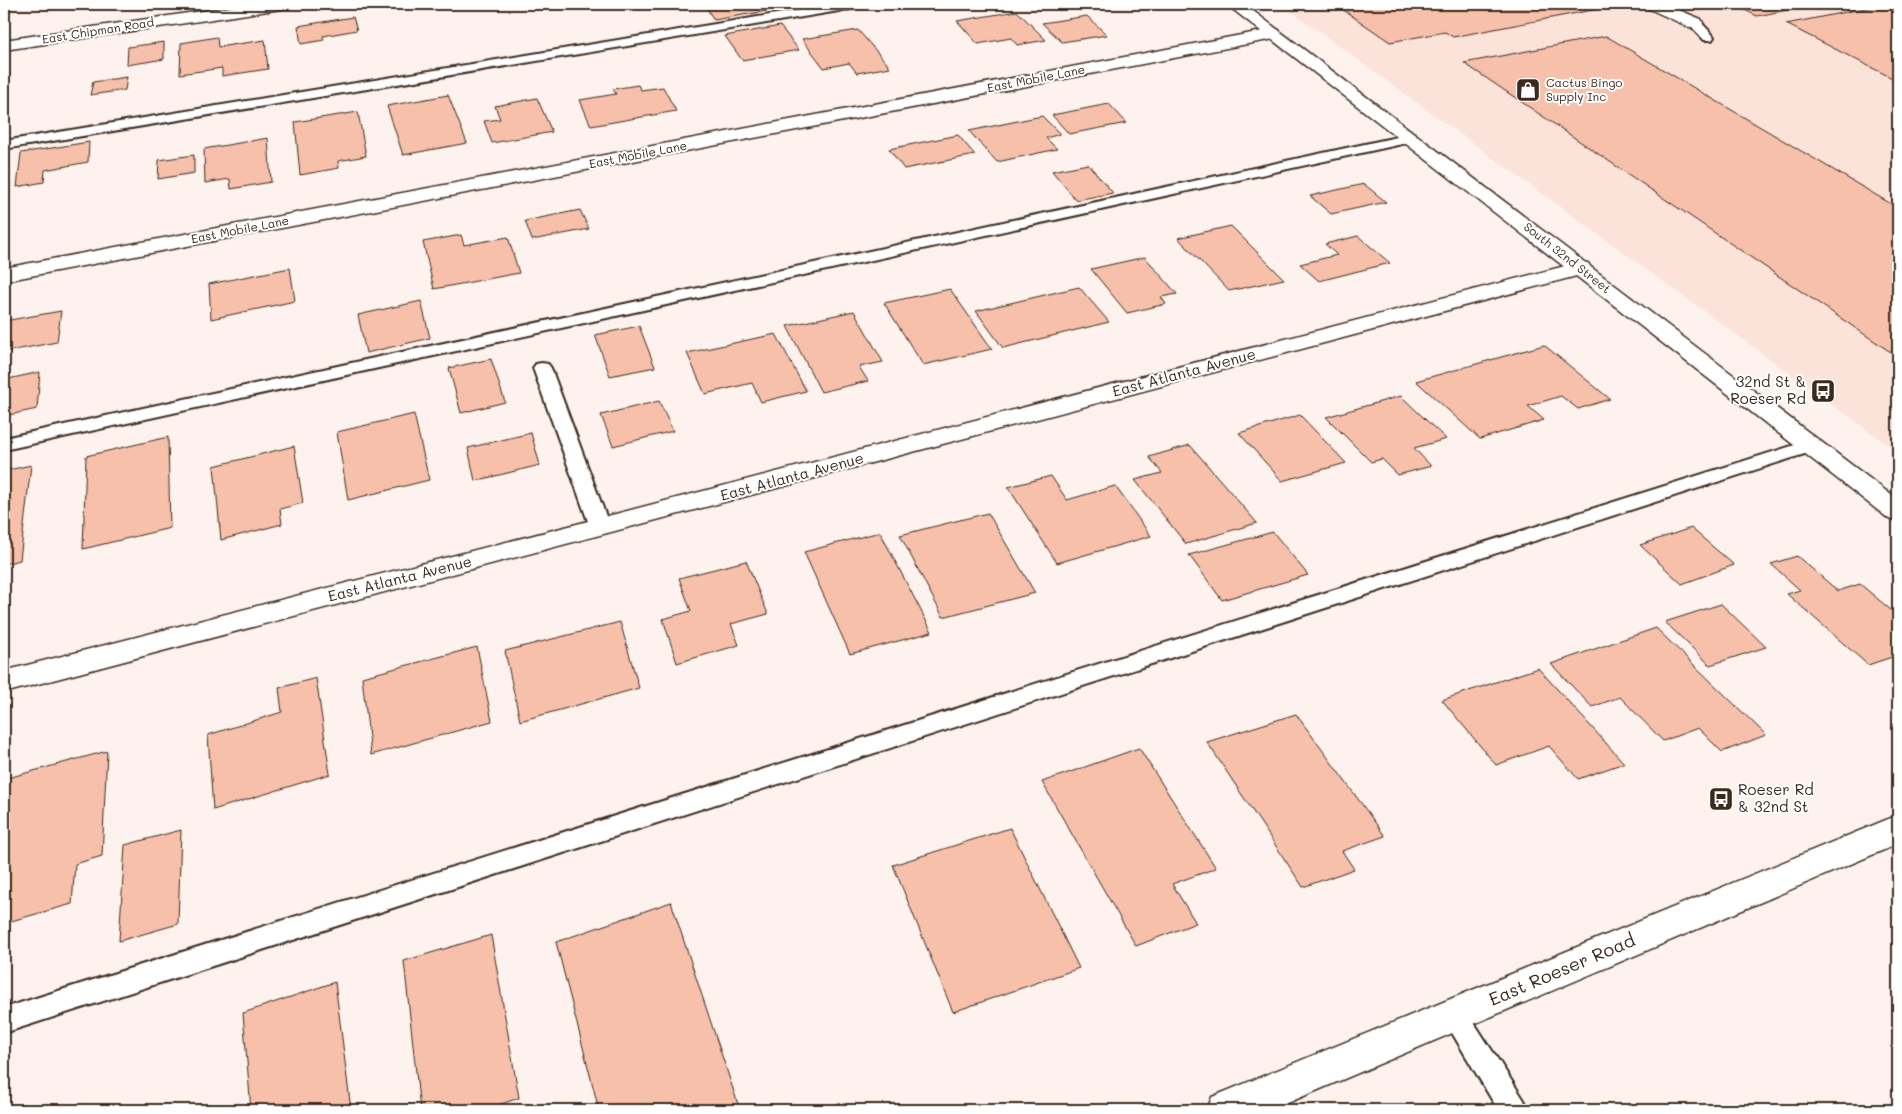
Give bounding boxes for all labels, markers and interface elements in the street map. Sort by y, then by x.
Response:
street label: East Chipman Road [41,13,155,47]
street label: East Mobile Lane [985,61,1086,95]
place label: Cactus Bingo Supply Inc [1546,74,1622,104]
shop icon: Cactus Bingo Supply Inc [1515,77,1541,103]
street label: East Mobile Lane [587,137,688,171]
street label: East Mobile Lane [189,212,290,246]
street label: South 32nd Street [1521,218,1614,296]
street label: East Atlanta Avenue [1110,343,1258,401]
place label: 32nd St & Roeser Rd [1730,371,1806,408]
bus stop icon: 32nd St & Roeser Rd [1810,378,1836,404]
street label: East Atlanta Avenue [718,447,866,505]
street label: East Atlanta Avenue [326,550,474,606]
place label: Roeser Rd & 32nd St [1738,779,1814,816]
bus stop icon: Roeser Rd & 32nd St [1708,786,1734,812]
street label: East Roeser Road [1485,927,1638,1011]

